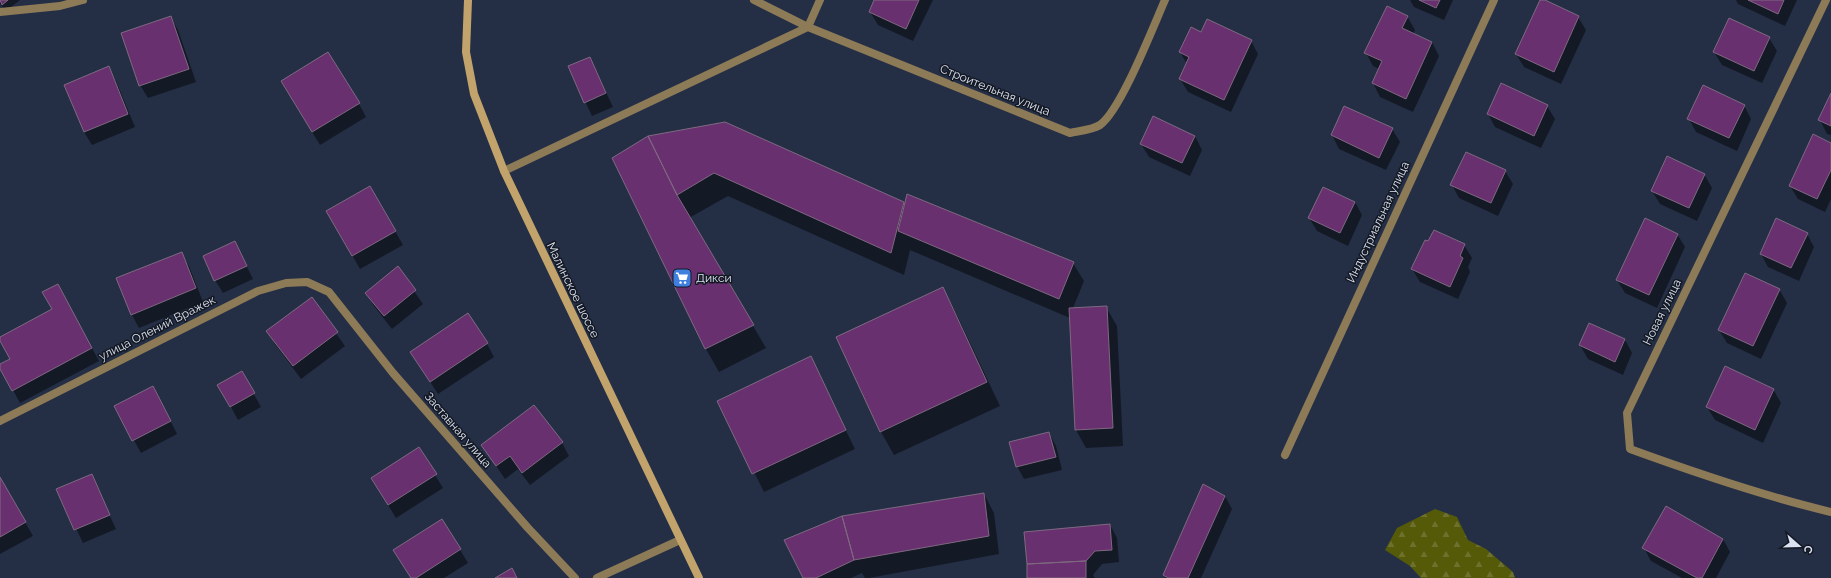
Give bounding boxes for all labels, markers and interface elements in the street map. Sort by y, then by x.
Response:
street label: Строительная улица [938,61,1052,119]
street label: Индустриальная улица [1344,159,1412,285]
street label: Малинское шоссе [544,240,602,340]
supermarket icon: Дикси [671,267,693,289]
place label: Дикси [696,271,732,285]
street label: Новая улица [1640,277,1684,347]
street label: улица Олений Вражек [96,293,218,363]
street label: Заставная улица [422,390,494,470]
north arrow [1779,526,1819,566]
text: С [1800,543,1815,555]

